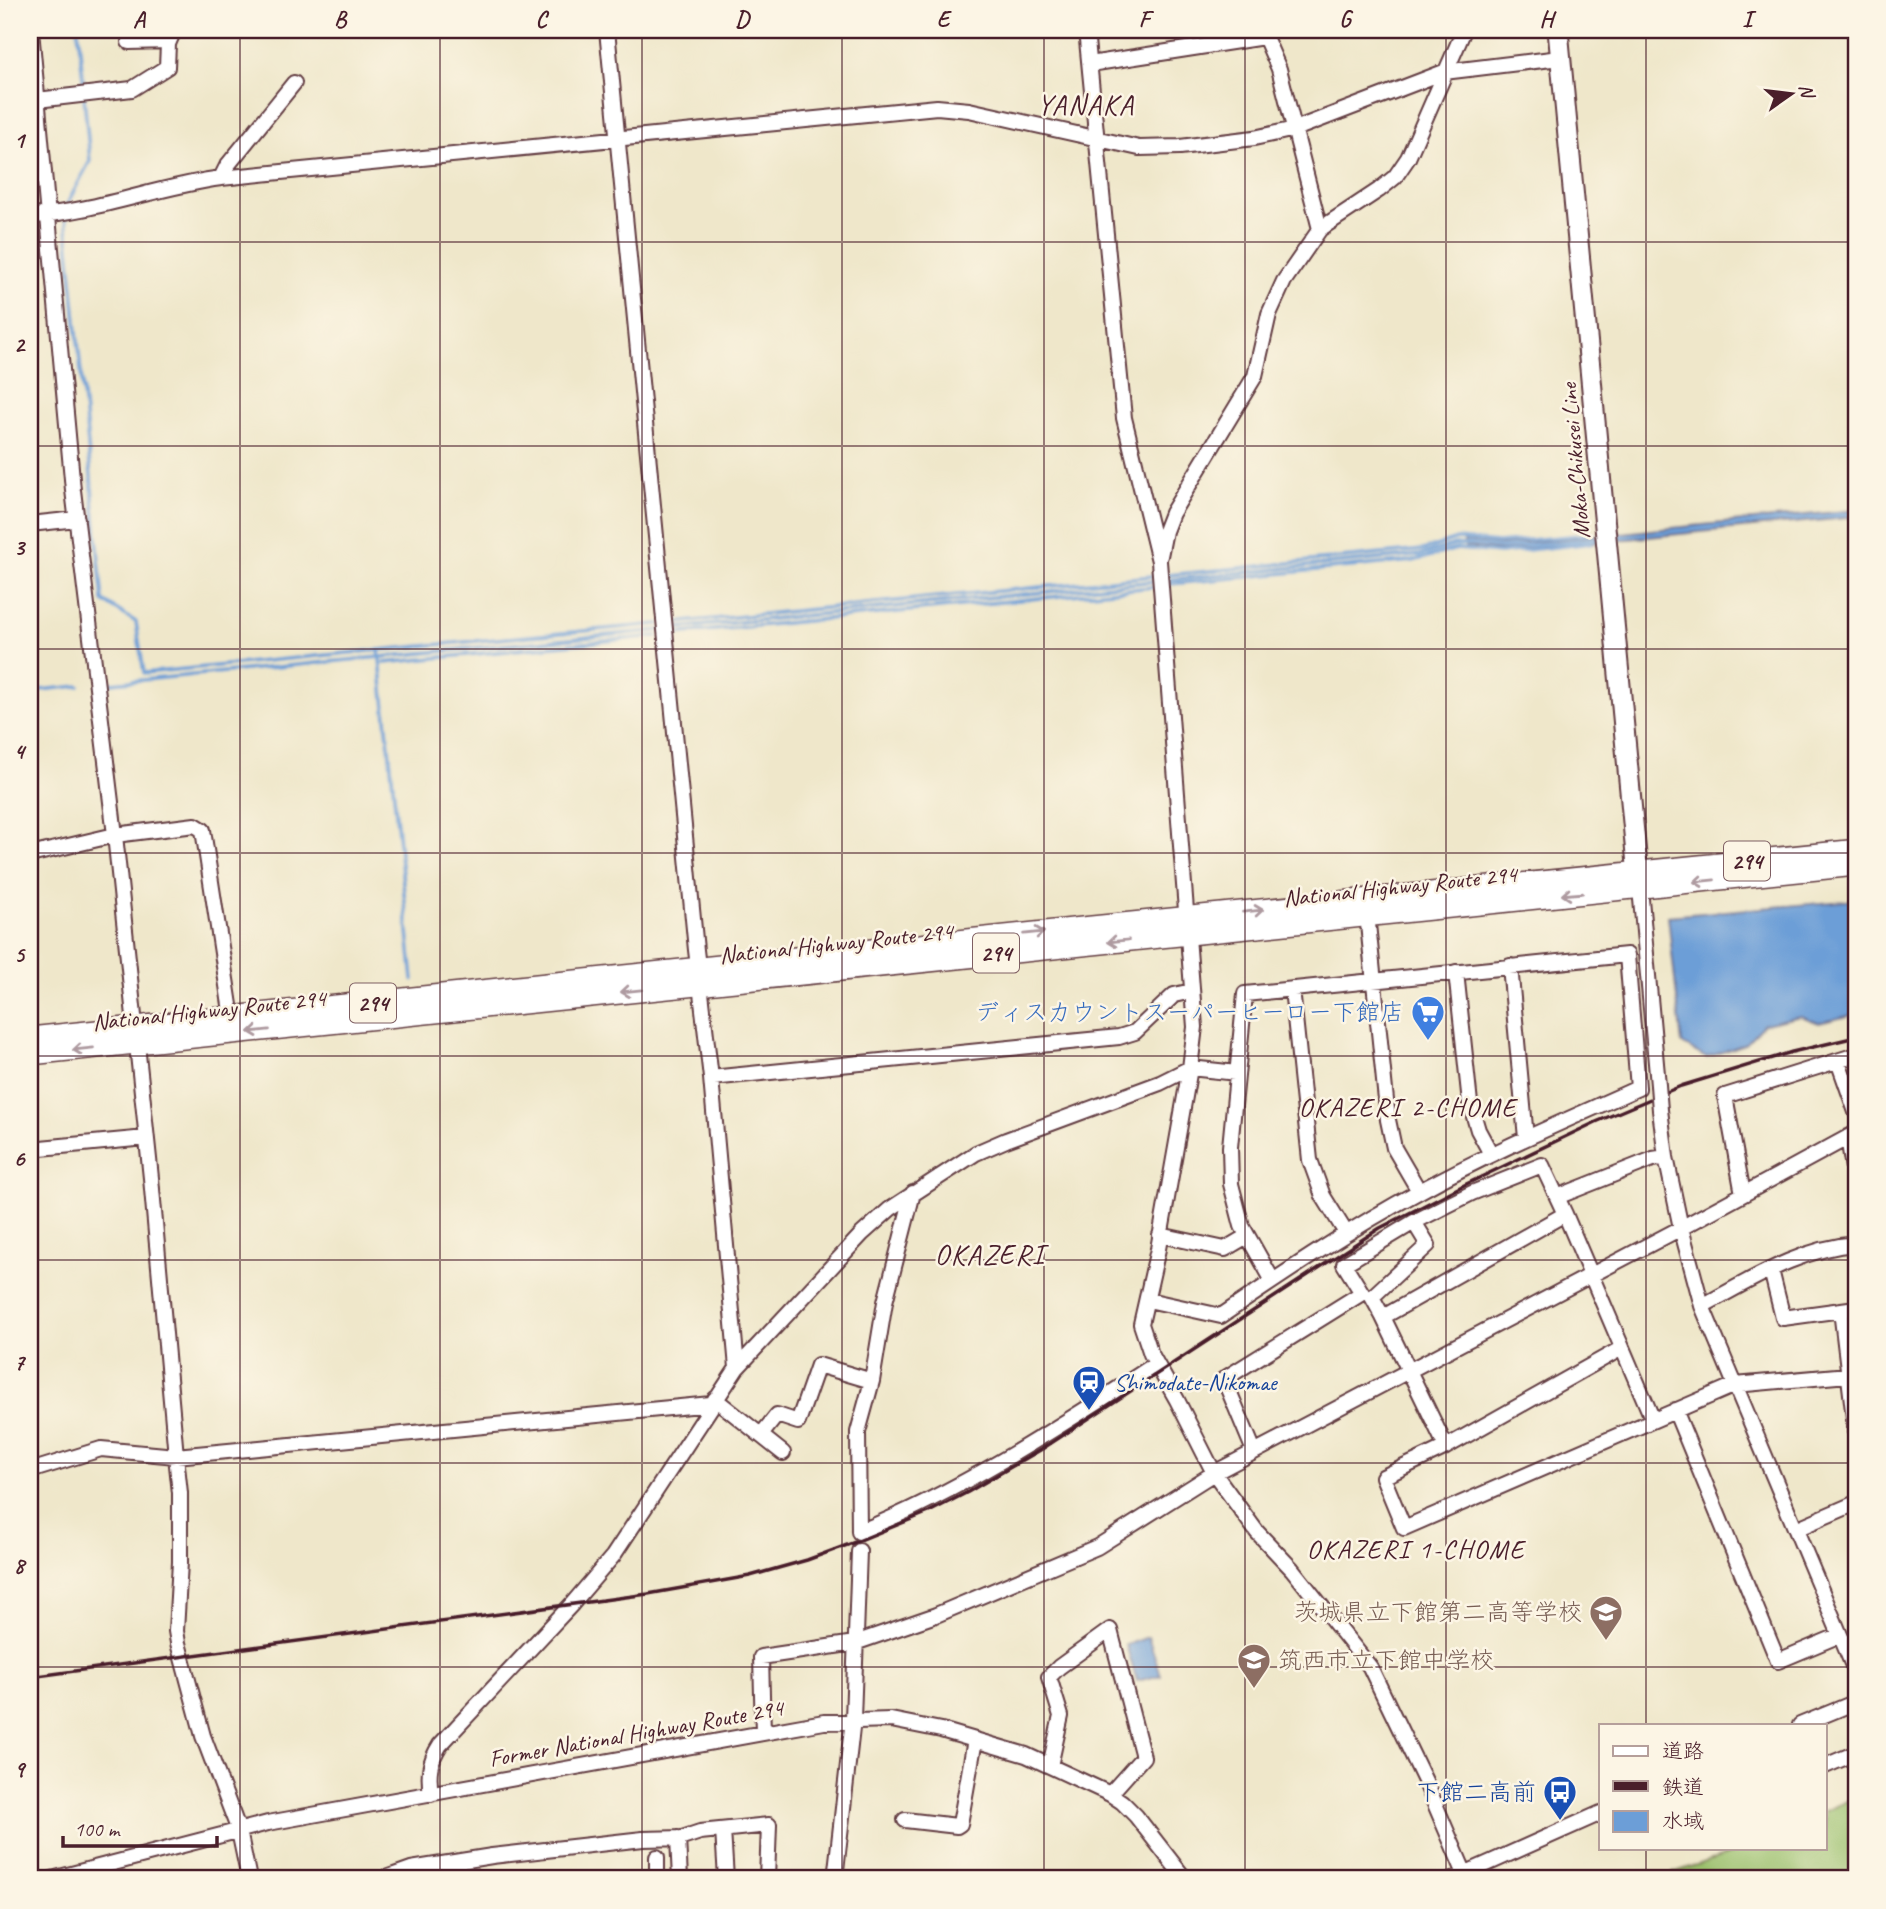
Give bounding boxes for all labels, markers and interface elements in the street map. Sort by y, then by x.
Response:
text: A [133,5,147,34]
text: B [334,5,348,34]
text: C [536,5,550,34]
text: D [735,5,751,34]
text: E [937,5,953,34]
text: F [1139,5,1155,34]
text: G [1339,5,1354,34]
text: H [1539,5,1557,34]
text: I [1742,5,1757,34]
north arrow [1756,60,1826,130]
text: N [1793,82,1820,102]
district label: YANAKA [1037,87,1135,122]
text: 1 [14,126,27,155]
text: 2 [14,330,27,359]
street label: Moka-Chikusei Line [1553,380,1597,540]
text: 3 [14,533,27,562]
text: 4 [14,737,27,766]
road number: 294 [1724,842,1770,880]
street label: National Highway Route 294 [1282,859,1520,913]
one-way arrow [1694,875,1716,888]
one-way arrow [1561,888,1583,901]
one-way arrow [1241,904,1264,917]
street label: National Highway Route 294 [718,916,956,970]
one-way arrow [1022,927,1044,940]
road number: 294 [973,934,1019,972]
one-way arrow [1108,935,1130,948]
text: 5 [14,940,26,969]
street label: National Highway Route 294 [91,983,329,1037]
road number: 294 [350,984,396,1022]
one-way arrow [621,985,643,998]
supermarket icon: ディスカウントスーパーヒーロー下館店 [1409,993,1447,1042]
place label: ディスカウントスーパーヒーロー下館店 [975,997,1404,1027]
one-way arrow [248,1025,271,1038]
one-way arrow [72,1043,95,1056]
district label: OKAZERI 2-CHOME [1299,1091,1518,1124]
text: 6 [14,1144,27,1173]
district label: OKAZERI [935,1237,1049,1272]
text: 7 [14,1348,27,1377]
station icon: Shimodate-Nikomae [1070,1363,1108,1412]
place label: Shimodate-Nikomae [1114,1367,1279,1397]
district label: OKAZERI 1-CHOME [1307,1533,1526,1566]
text: 8 [14,1551,27,1580]
school or university icon: 茨城県立下館第二高等学校 [1587,1593,1625,1642]
place label: 茨城県立下館第二高等学校 [1294,1597,1582,1627]
school or university icon: 筑西市立下館中学校 [1235,1641,1273,1690]
place label: 筑西市立下館中学校 [1278,1645,1494,1675]
street label: Former National Highway Route 294 [487,1692,787,1774]
legend [1599,1724,1826,1850]
text: 道路 [1662,1738,1704,1764]
text: 9 [14,1755,27,1784]
bus stop icon: 下館二高前 [1541,1773,1579,1822]
text: 鉄道 [1662,1774,1704,1800]
place label: 下館二高前 [1416,1777,1536,1807]
scale bar [63,1804,217,1848]
text: 水域 [1662,1808,1704,1834]
text: 100 m [74,1816,121,1842]

